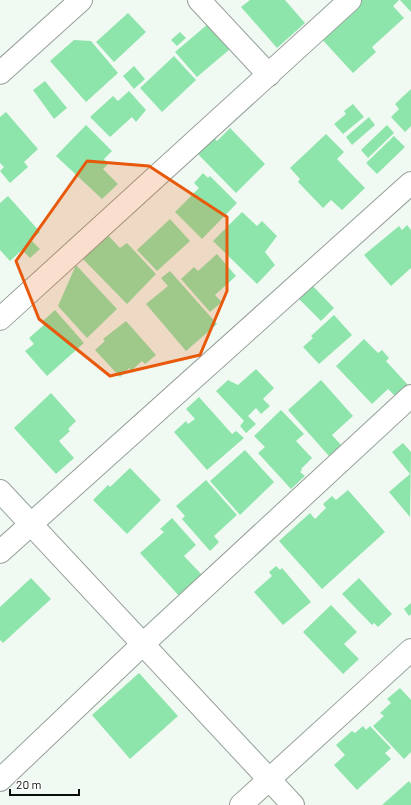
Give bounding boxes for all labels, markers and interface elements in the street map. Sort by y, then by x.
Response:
scale bar [10,771,79,797]
text: 20 m [16,777,42,791]

